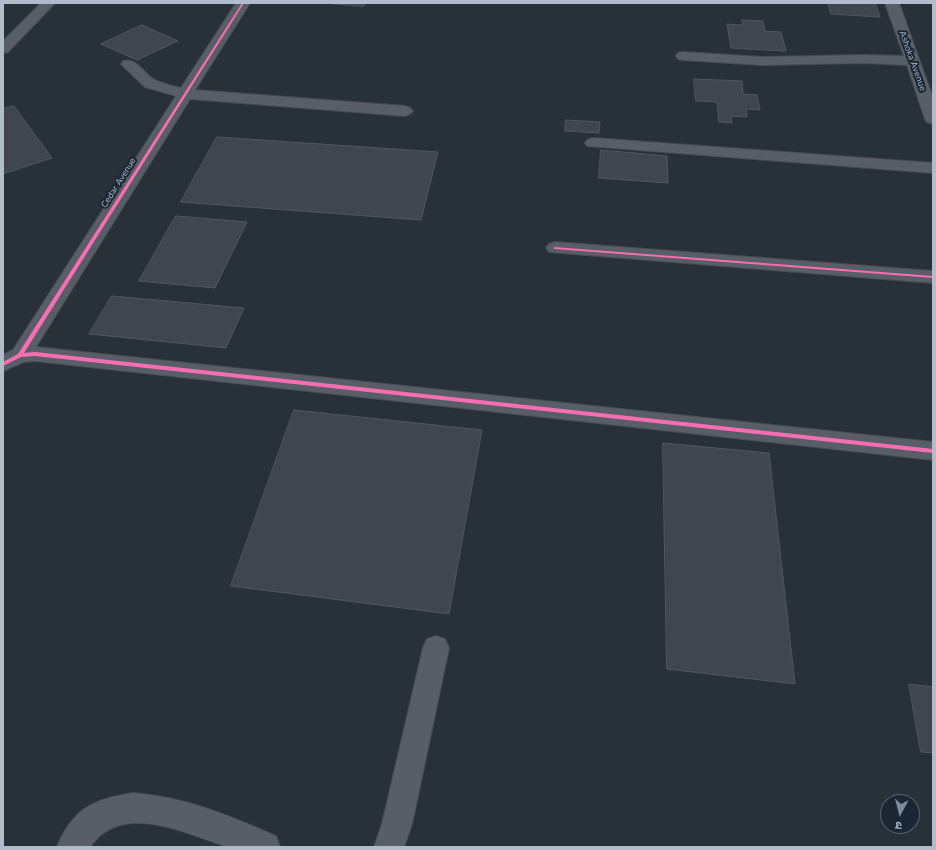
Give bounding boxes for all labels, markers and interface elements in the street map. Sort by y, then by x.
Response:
street label: Ashoka Avenue [896,29,928,93]
street label: Cedar Avenue [99,156,139,210]
north arrow [880,794,920,834]
text: उ [894,818,903,833]

